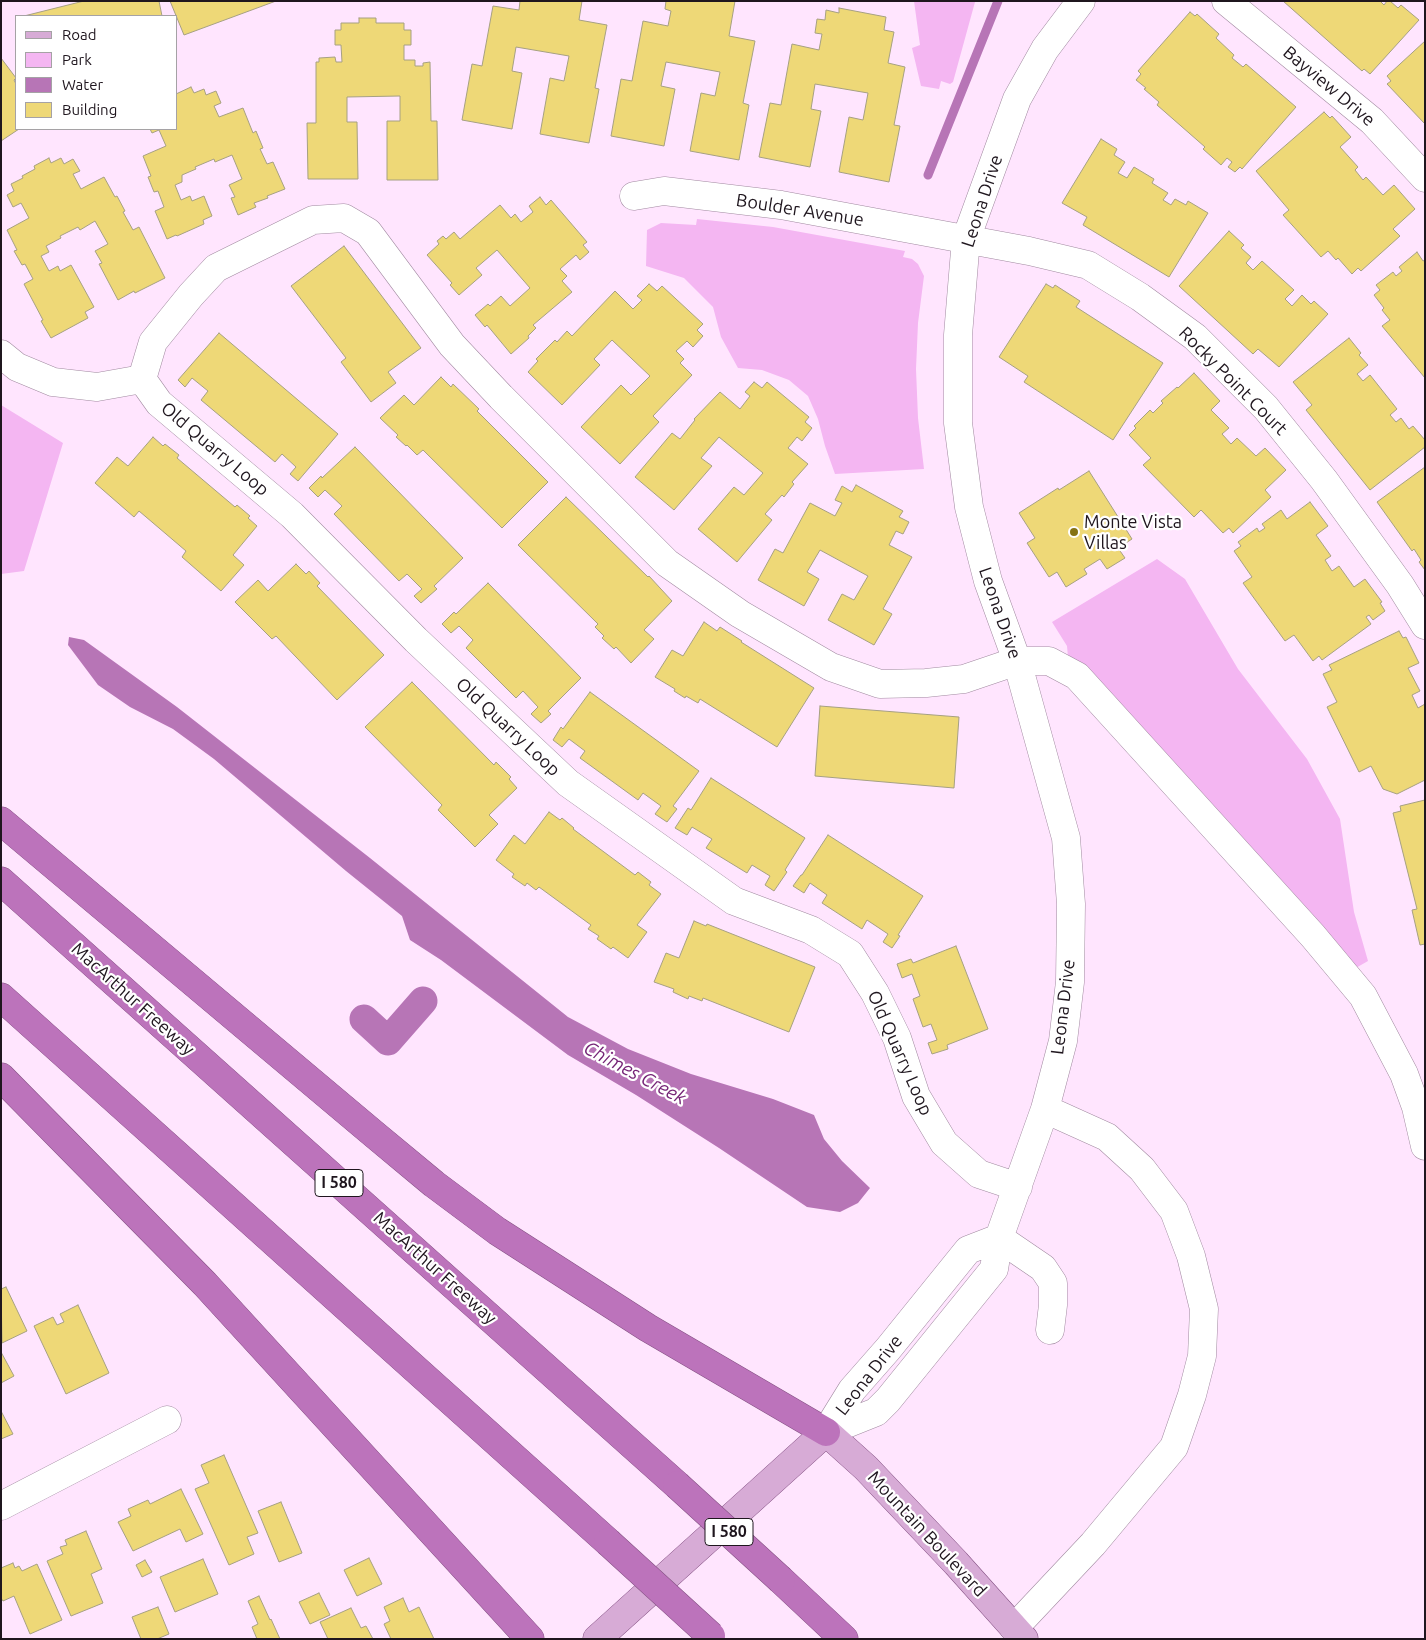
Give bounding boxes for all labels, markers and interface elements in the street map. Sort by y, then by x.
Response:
legend [15,15,178,130]
text: Road [62,26,97,43]
street label: Bayview Drive [1279,41,1379,131]
text: Park [62,51,92,68]
text: Water [62,76,103,93]
text: Building [62,101,117,118]
street label: Leona Drive [957,152,1007,250]
street label: Boulder Avenue [735,189,865,231]
street label: Rocky Point Court [1174,322,1292,440]
street label: Old Quarry Loop [157,398,273,500]
place label: Monte Vista Villas [1084,511,1182,554]
marker: Monte Vista Villas [1068,526,1080,538]
street label: Leona Drive [974,564,1026,662]
street label: Old Quarry Loop [451,673,565,781]
street label: MacArthur Freeway [67,938,199,1060]
street label: Leona Drive [1046,958,1080,1056]
street label: Old Quarry Loop [863,987,937,1119]
water label: Chimes Creek [580,1036,690,1110]
road number: I 580 [315,1170,363,1196]
street label: MacArthur Freeway [369,1207,501,1329]
street label: Leona Drive [831,1331,907,1419]
street label: Mountain Boulevard [863,1467,991,1601]
road number: I 580 [705,1518,753,1545]

